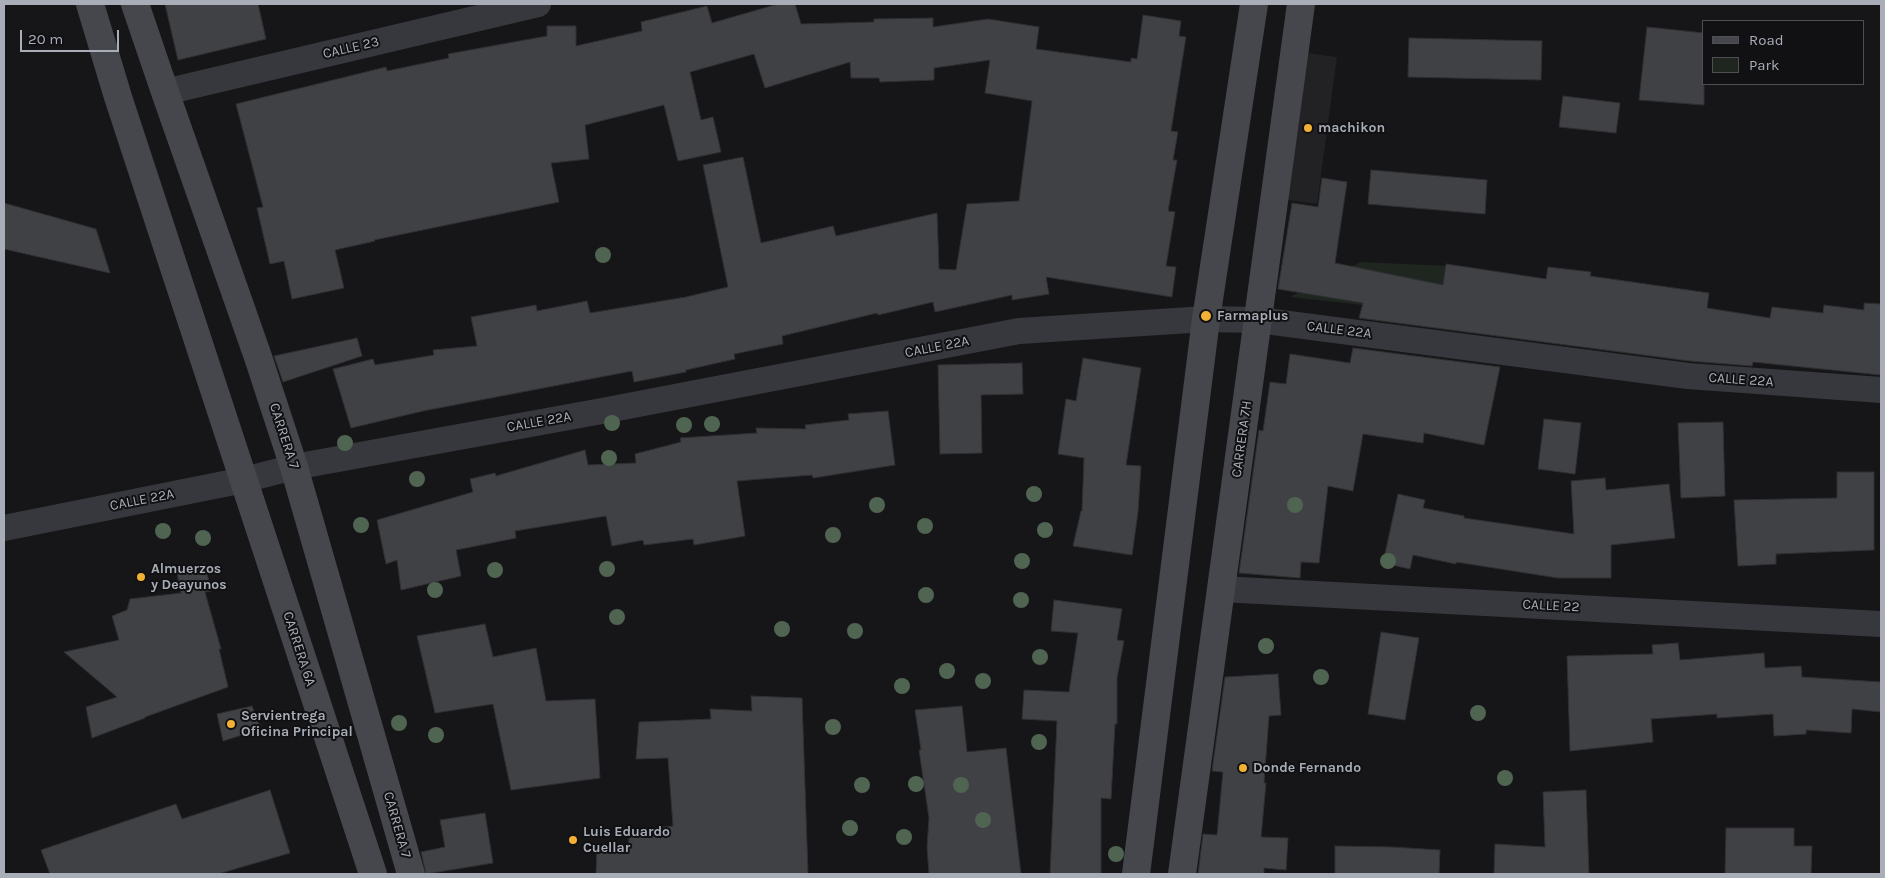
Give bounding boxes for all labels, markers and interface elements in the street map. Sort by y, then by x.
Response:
scale bar [22,20,121,52]
legend [1702,20,1865,85]
text: 20 m [28,30,63,48]
text: Road [1749,31,1784,49]
street label: CALLE 23 [321,33,381,63]
text: Park [1749,56,1779,74]
place label: machikon [1318,120,1385,136]
marker: machikon [1302,122,1314,134]
place label: Farmaplus [1217,308,1288,324]
marker: Farmaplus [1199,309,1213,323]
street label: CALLE 22A [1306,318,1372,342]
street label: CALLE 22A [903,333,971,361]
street label: CALLE 22A [1708,369,1774,391]
street label: CARRERA 7H [1228,399,1256,479]
street label: CARRERA 7 [265,401,303,471]
street label: CALLE 22A [505,408,573,436]
street label: CALLE 22A [108,486,176,514]
place label: Almuerzos y Deayunos [151,561,227,594]
marker: Almuerzos y Deayunos [135,571,147,583]
street label: CALLE 22 [1522,596,1580,616]
street label: CARRERA 6A [279,609,319,689]
place label: Servientrega Oficina Principal [241,708,353,740]
marker: Servientrega Oficina Principal [225,718,237,730]
place label: Donde Fernando [1253,760,1361,776]
marker: Donde Fernando [1237,762,1249,774]
street label: CARRERA 7 [380,790,414,860]
place label: Luis Eduardo Cuellar [583,824,670,856]
marker: Luis Eduardo Cuellar [567,834,579,846]

